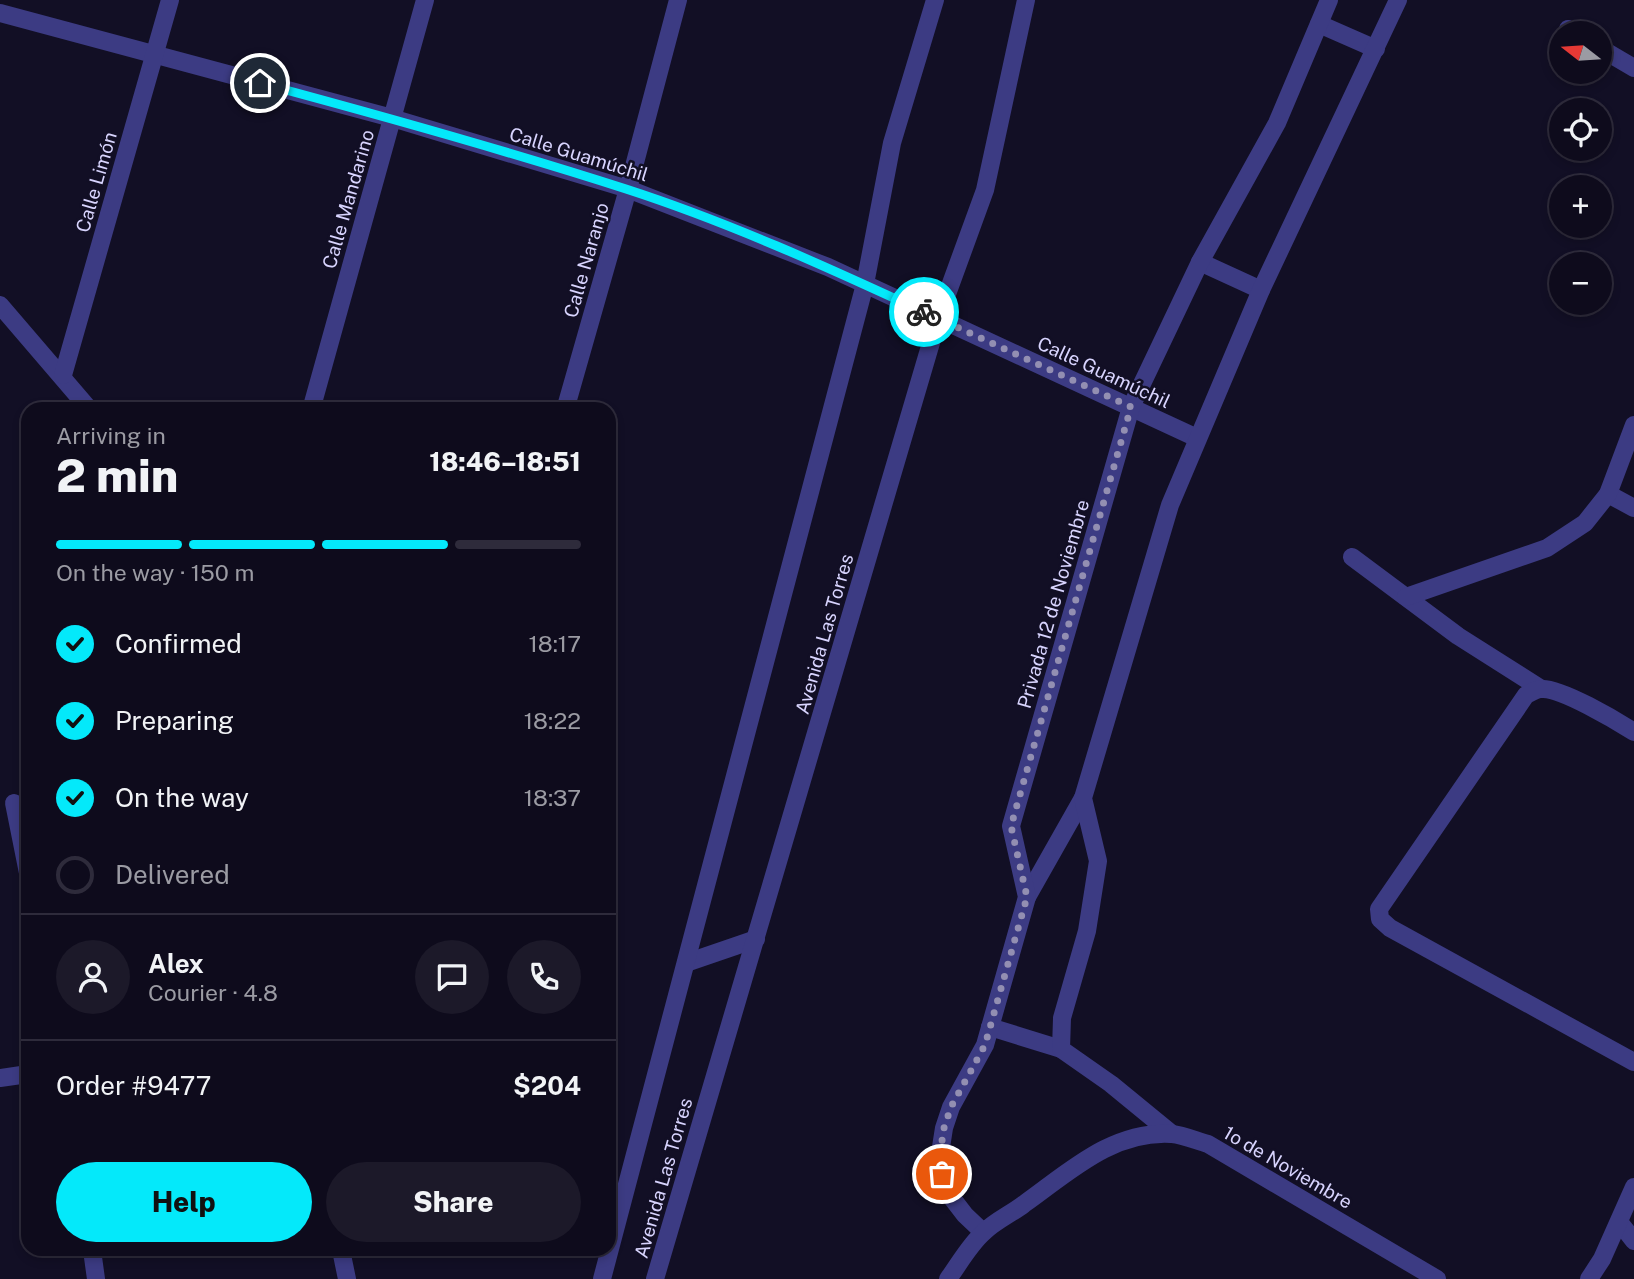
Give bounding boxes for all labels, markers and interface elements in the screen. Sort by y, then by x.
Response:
north arrow [1549,21,1612,84]
map controls [1549,21,1612,315]
pin [230,53,290,113]
icon: home [241,64,279,102]
button: locate [1549,98,1612,161]
street label: Calle Guamúchil [507,122,651,186]
street label: Calle Mandarino [318,127,378,271]
street label: Calle Limón [71,129,121,235]
button: + [1549,175,1612,238]
street label: Calle Naranjo [559,200,613,320]
button: − [1549,252,1612,315]
courier [889,277,959,347]
icon: bike [905,293,943,331]
street label: Calle Guamúchil [1034,332,1174,412]
text: Arriving in [56,422,166,449]
text: 18:46–18:51 [429,446,581,477]
text: 2 min [56,448,178,502]
street label: Privada 12 de Noviembre [1013,497,1093,711]
street label: Avenida Las Torres [791,551,857,717]
text: On the way · 150 m [56,559,254,586]
icon: check [56,625,94,663]
text: Confirmed [115,628,242,659]
text: 18:17 [528,630,581,657]
icon: check [56,702,94,740]
text: Preparing [115,705,234,736]
text: 18:22 [524,707,581,734]
icon: check [56,779,94,817]
text: On the way [115,782,249,813]
text: 18:37 [524,784,581,811]
text: Delivered [115,859,230,890]
button: person [56,940,130,1014]
button: chat [415,940,489,1014]
button: phone [507,940,581,1014]
text: Alex [148,948,204,979]
text: Courier · 4.8 [148,979,278,1006]
text: Order #9477 [56,1070,211,1101]
text: $204 [513,1070,581,1101]
street label: Avenida Las Torres [630,1095,696,1261]
street label: 1o de Noviembre [1220,1121,1356,1213]
pin [912,1144,972,1204]
icon: bag [923,1155,961,1193]
button: Help [56,1162,312,1242]
button: Share [326,1162,581,1242]

